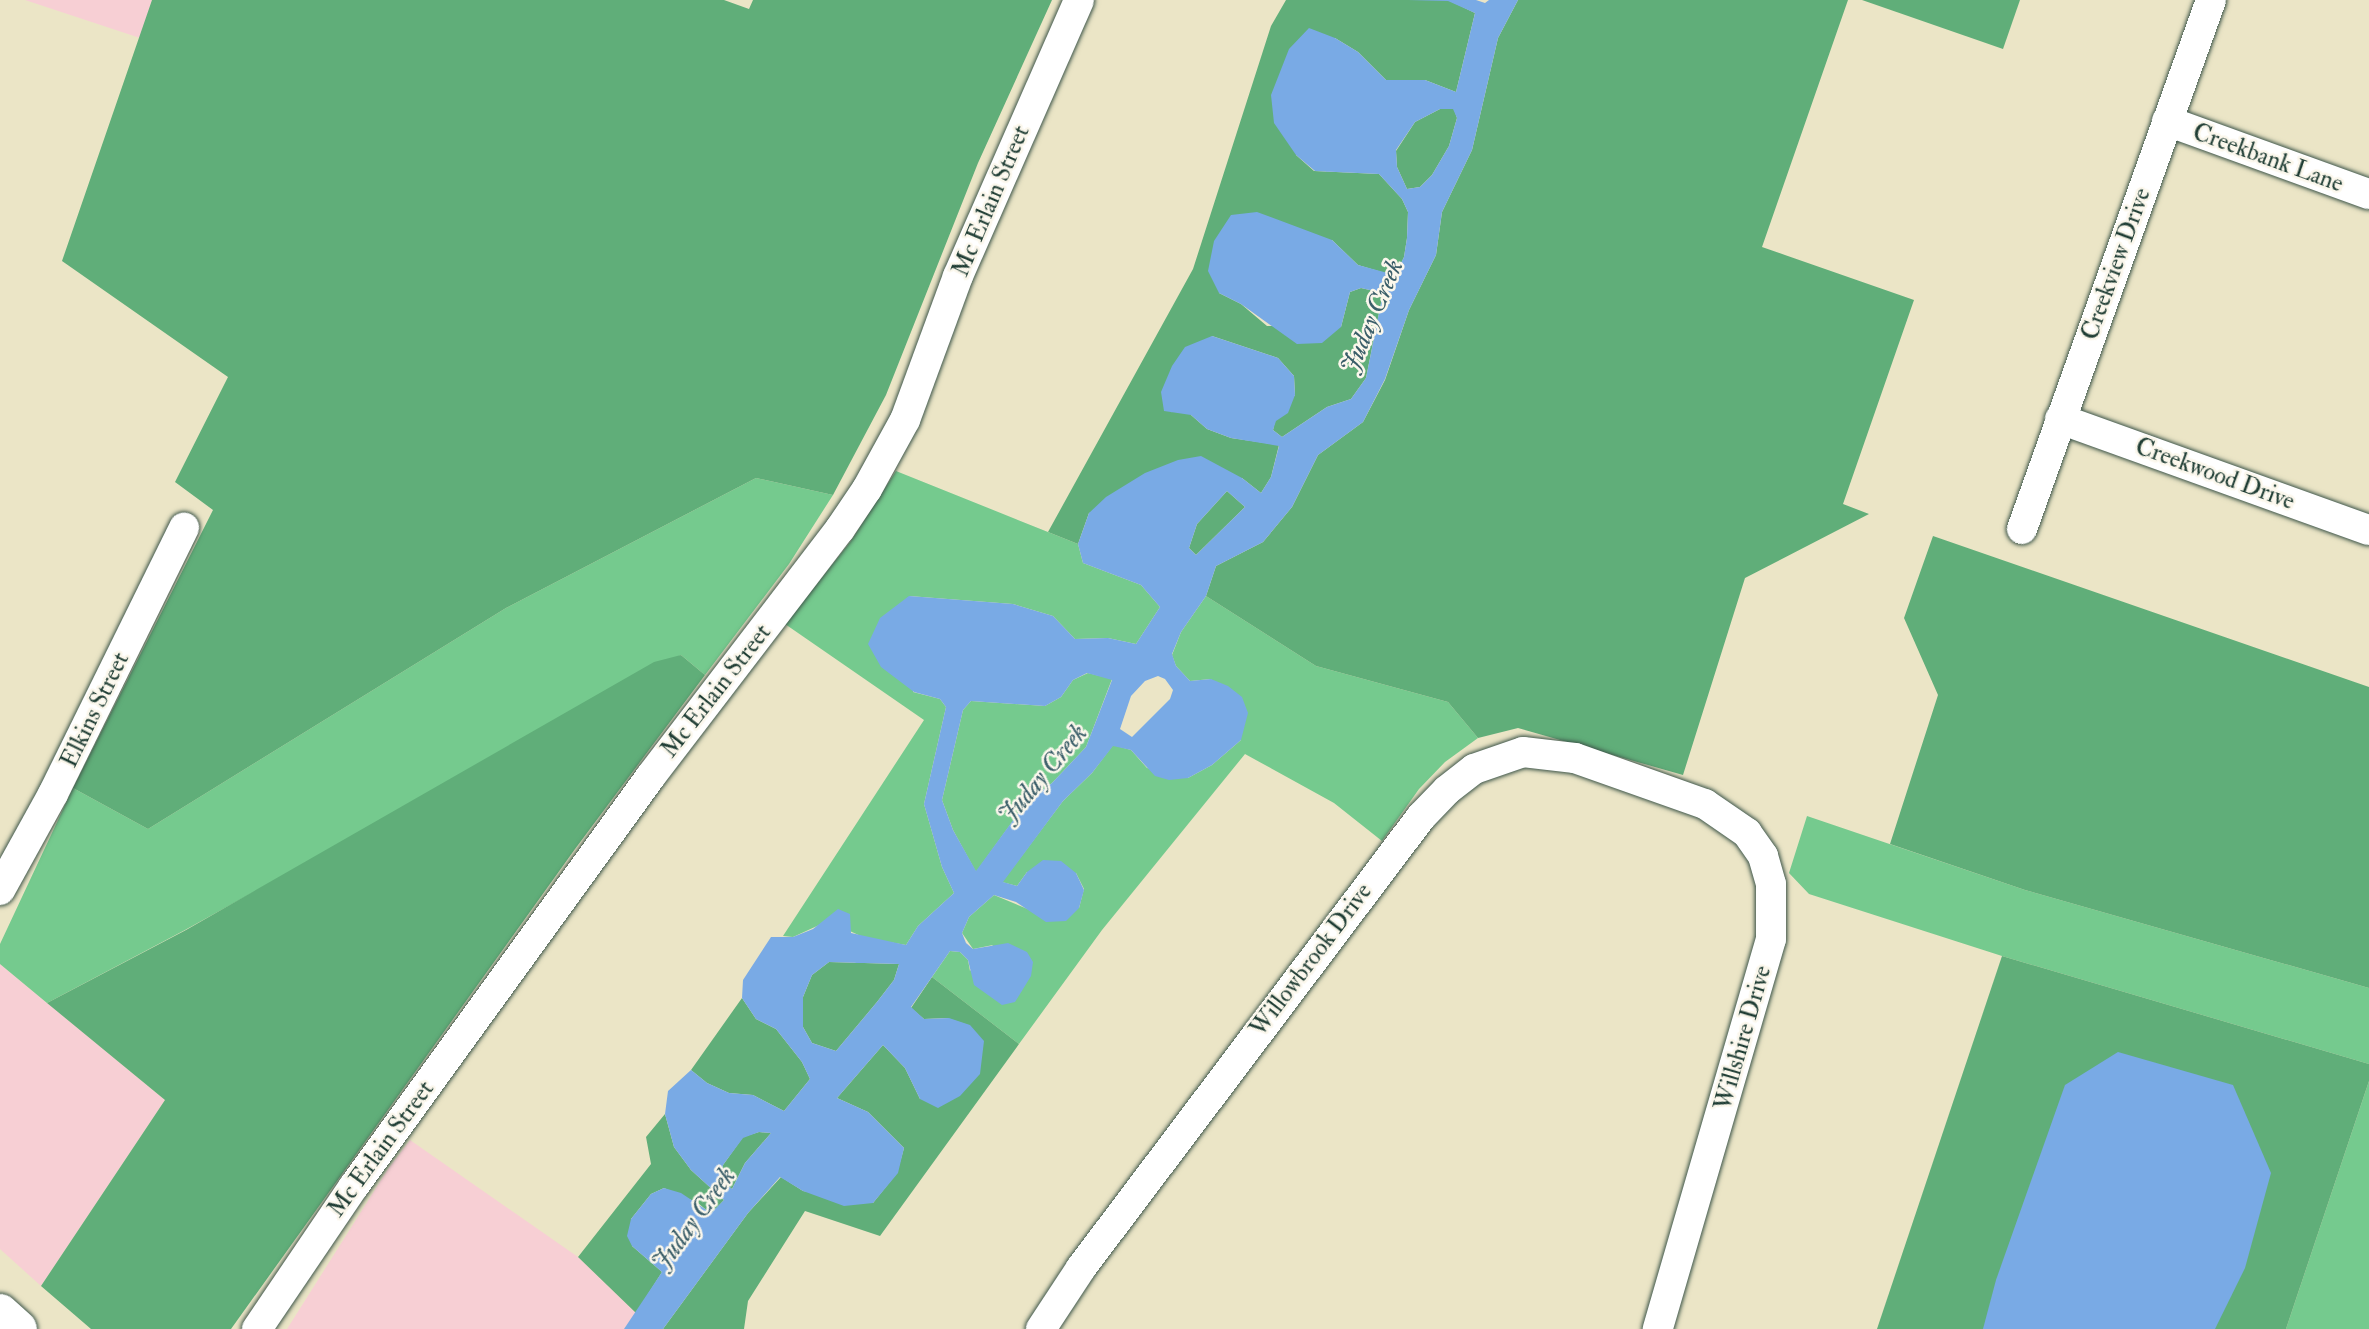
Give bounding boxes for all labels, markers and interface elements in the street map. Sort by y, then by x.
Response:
street label: Creekbank Lane [2189,117,2347,199]
street label: Mc Erlain Street [946,121,1036,281]
street label: Creekview Drive [2075,184,2157,344]
water label: Juday Creek [1335,255,1411,379]
street label: Creekwood Drive [2132,432,2298,516]
street label: Mc Erlain Street [655,619,777,763]
street label: Elkins Street [55,648,135,772]
water label: Juday Creek [993,719,1095,831]
street label: Willowbrook Drive [1244,878,1378,1042]
street label: Willshire Drive [1709,962,1777,1114]
street label: Mc Erlain Street [322,1075,440,1223]
water label: Juday Creek [647,1162,743,1278]

